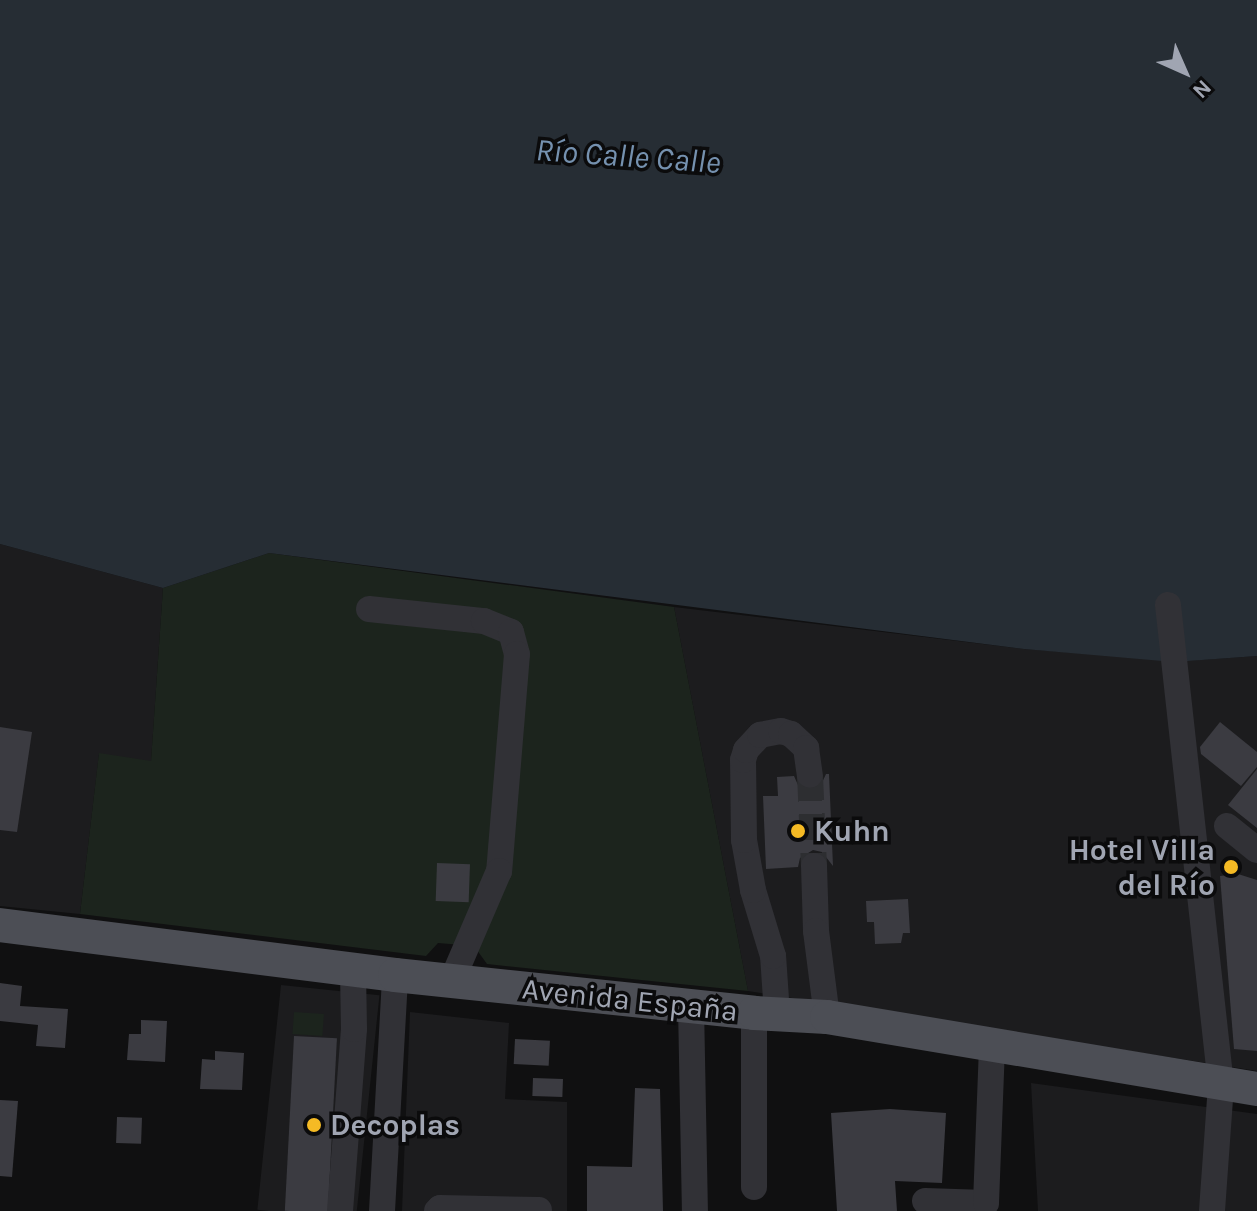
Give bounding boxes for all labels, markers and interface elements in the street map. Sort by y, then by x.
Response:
north arrow [1145,32,1225,112]
text: N [1187,74,1217,104]
water label: Río Calle Calle [534,131,722,183]
place label: Kuhn [814,813,890,849]
marker: Kuhn [789,822,807,840]
place label: Hotel Villa del Río [1069,832,1215,902]
marker: Hotel Villa del Río [1222,858,1240,876]
street label: Avenida España [520,971,740,1029]
place label: Decoplas [330,1107,460,1143]
marker: Decoplas [305,1116,323,1134]

